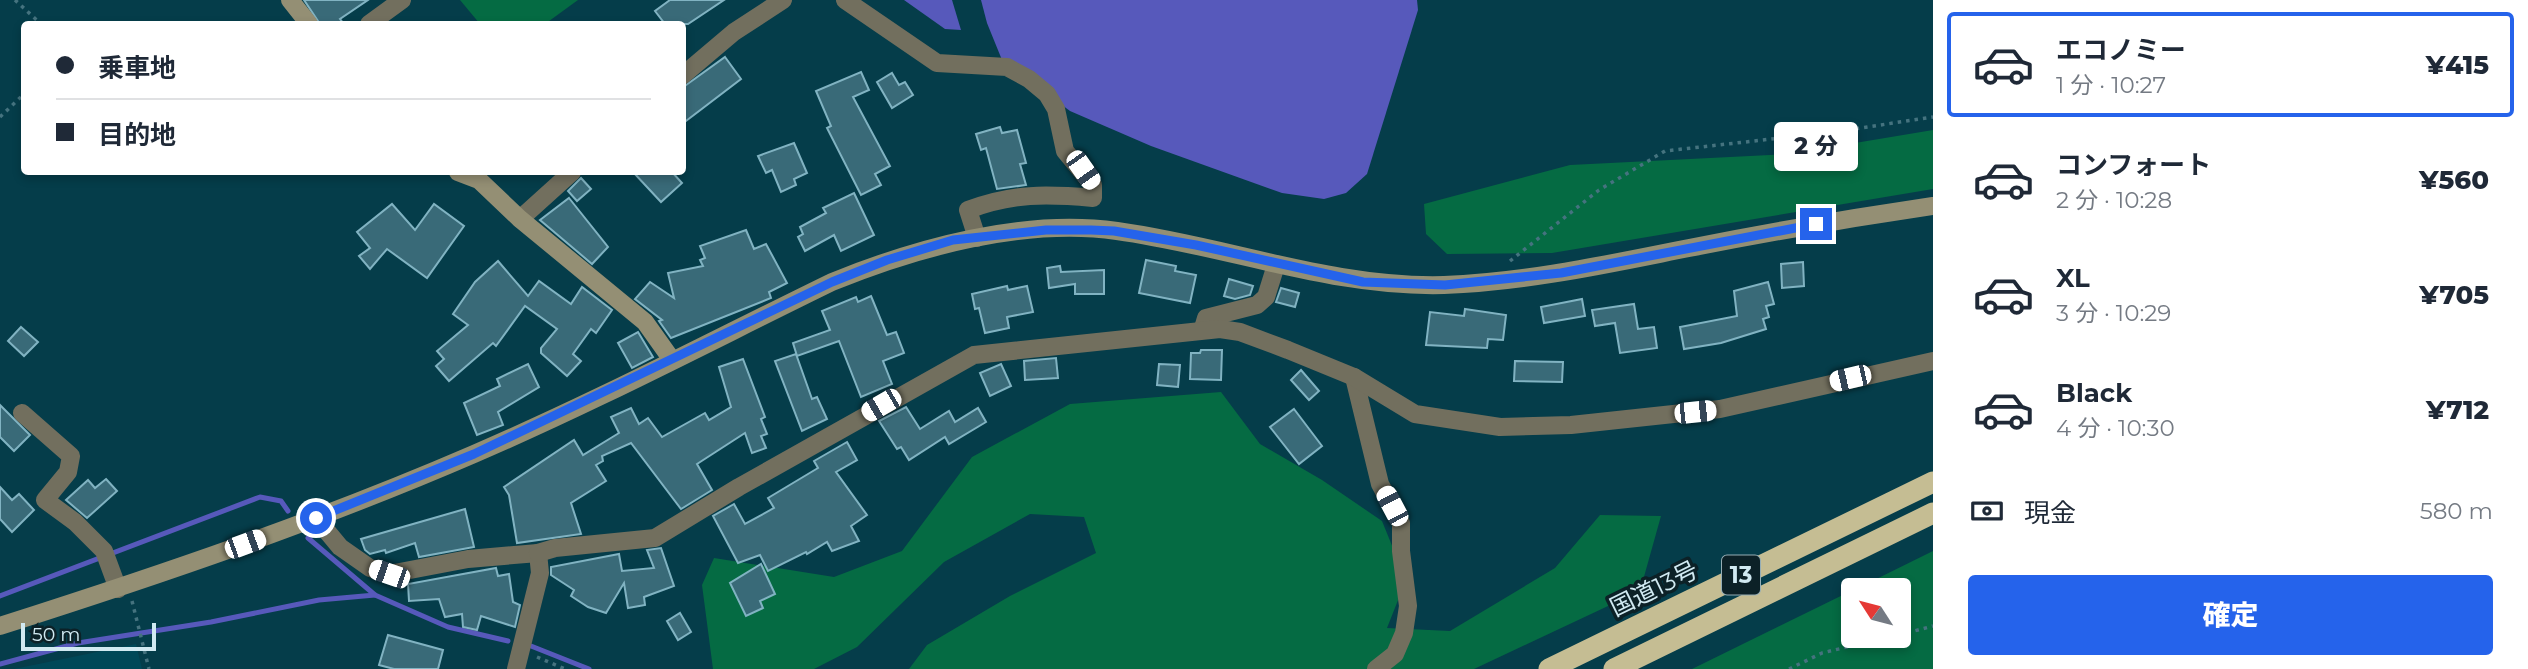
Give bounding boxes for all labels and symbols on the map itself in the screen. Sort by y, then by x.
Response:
callout: 2 分 [1774,122,1858,172]
car [1063,147,1104,193]
route end [1800,208,1832,240]
car [1828,363,1873,393]
car [858,385,905,425]
car [1674,399,1717,425]
car [1373,483,1412,529]
route start [300,502,332,534]
car [222,527,269,561]
street label: 国道13号 [1605,555,1702,622]
road number: 13 [1722,555,1760,594]
car [366,557,413,591]
north arrow [1841,578,1911,648]
scale bar [21,620,156,652]

